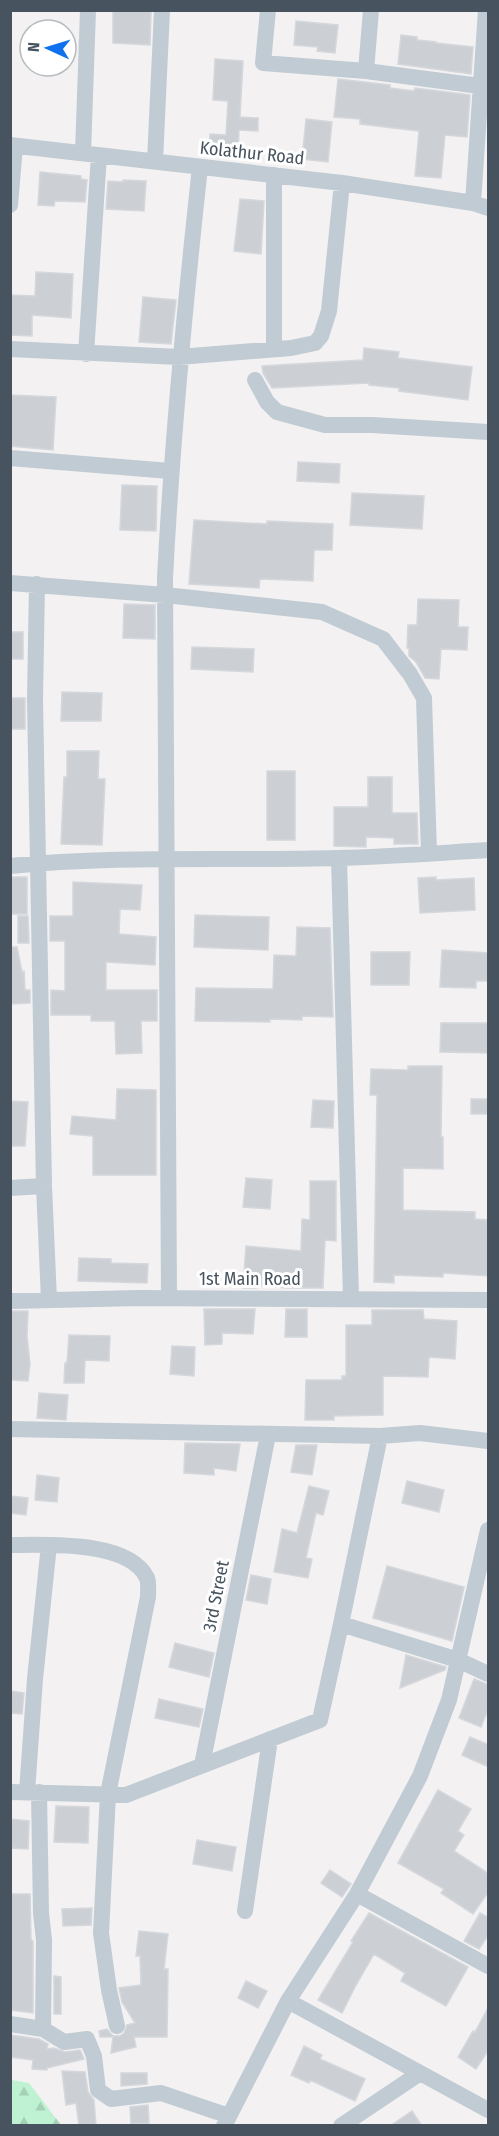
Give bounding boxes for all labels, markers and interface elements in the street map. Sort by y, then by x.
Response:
north arrow [18,18,78,78]
text: N [24,42,43,52]
street label: Kolathur Road [199,137,305,169]
street label: 1st Main Road [199,1268,301,1290]
street label: 3rd Street [198,1558,234,1633]

